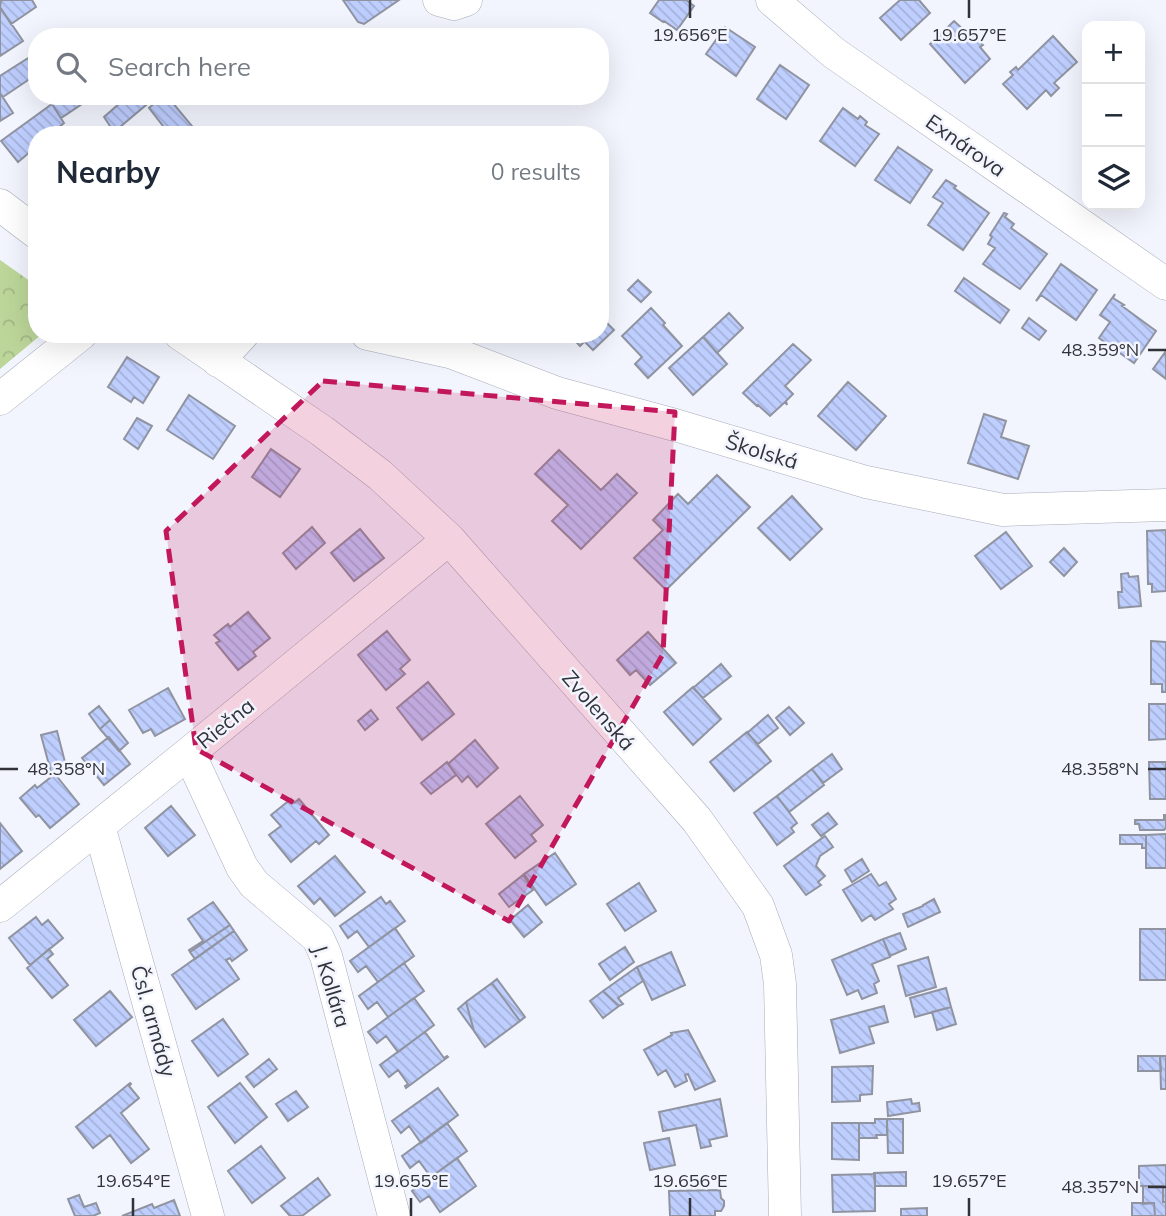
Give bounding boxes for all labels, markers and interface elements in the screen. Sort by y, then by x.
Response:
map controls [1082,21,1145,210]
button: + [1082,21,1145,84]
text: 19.656°E [652,23,728,46]
text: 19.657°E [931,23,1007,46]
search box [28,28,609,105]
icon: search [52,48,90,86]
text: Search here [108,50,251,83]
button: − [1082,84,1145,147]
street label: Exnárova [921,108,1011,182]
button: layers [1082,147,1145,210]
text: Nearby [56,153,160,191]
text: 0 results [491,157,581,186]
text: 48.359°N [1061,338,1139,361]
street label: Školská [723,428,801,474]
street label: Zvolenská [557,665,641,755]
street label: Riečna [191,692,259,754]
text: 48.358°N [27,757,105,780]
text: 48.358°N [1061,757,1139,780]
street label: J. Kollára [307,942,357,1030]
street label: Čsl. armády [126,962,182,1080]
text: 19.654°E [95,1169,171,1192]
text: 19.655°E [373,1169,449,1192]
text: 19.656°E [652,1169,728,1192]
text: 19.657°E [931,1169,1007,1192]
text: 48.357°N [1061,1175,1139,1198]

